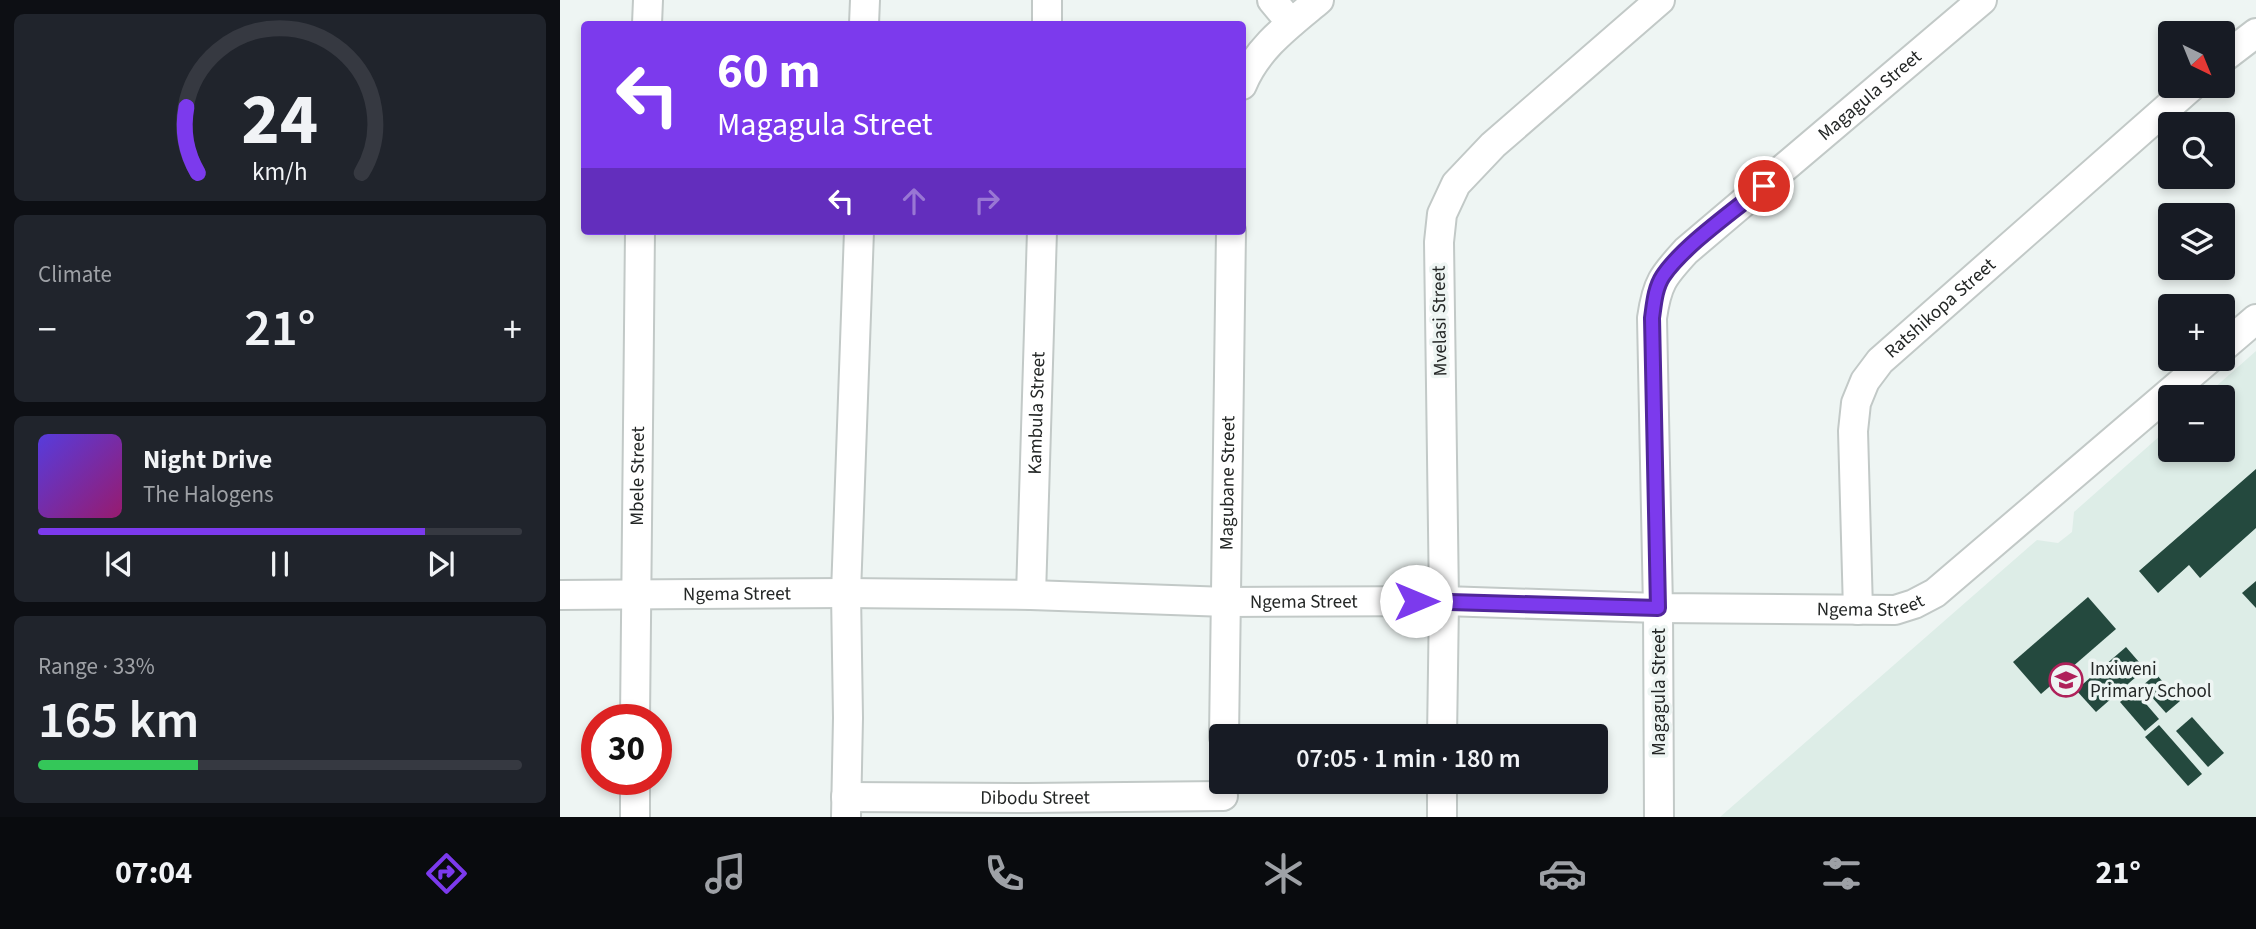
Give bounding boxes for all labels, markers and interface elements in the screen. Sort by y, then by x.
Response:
north arrow [2158,21,2235,98]
map controls [2158,21,2235,462]
text: 60 m [717,37,821,107]
street label: Magagula Street [1812,43,1928,147]
icon: left [602,49,693,140]
text: 24 [242,69,318,173]
text: Magagula Street [717,102,933,148]
button: search [2158,112,2235,189]
text: km/h [252,154,308,190]
pin [1734,156,1794,216]
icon: arrive [1745,167,1783,205]
icon: left [822,182,860,220]
icon: ahead [895,182,933,220]
icon: right [968,182,1006,220]
button: layers [2158,203,2235,280]
street label: Ratshikopa Street [1879,251,2002,365]
text: Climate [38,258,112,291]
street label: Mvelasi Street [1426,265,1454,376]
text: 21° [244,292,316,366]
button: + [2158,294,2235,371]
text: − [38,303,57,357]
text: + [503,303,522,357]
street label: Kambula Street [1021,351,1052,475]
button: − [2158,385,2235,462]
street label: Magubane Street [1213,415,1242,550]
street label: Mbele Street [623,426,652,526]
text: Night Drive [143,441,272,478]
text: The Halogens [143,478,274,511]
icon: previous [100,545,138,583]
icon: pause [261,545,299,583]
icon: next [422,545,460,583]
position arrow [1379,564,1453,638]
street label: Ngema Street [683,580,792,608]
street label: Ngema Street [1817,587,1929,623]
street label: Ngema Street [1250,588,1358,615]
street label: Magagula Street [1646,627,1673,756]
text: Range · 33% [38,650,155,683]
place label: Inxiweni Primary School [2090,656,2212,705]
school or university icon: Inxiweni Primary School [2047,661,2085,699]
text: 165 km [38,684,199,758]
speed limit sign: 30 [581,704,672,795]
text: 07:05 · 1 min · 180 m [1296,740,1521,777]
street label: Dibodu Street [980,784,1090,812]
icon: directions [422,849,471,898]
icon: music [701,849,750,898]
icon: phone [980,849,1029,898]
icon: climate [1259,849,1308,898]
icon: car [1538,849,1587,898]
icon: filters [1817,849,1866,898]
text: 07:04 [115,850,192,896]
text: 21° [2095,850,2141,896]

